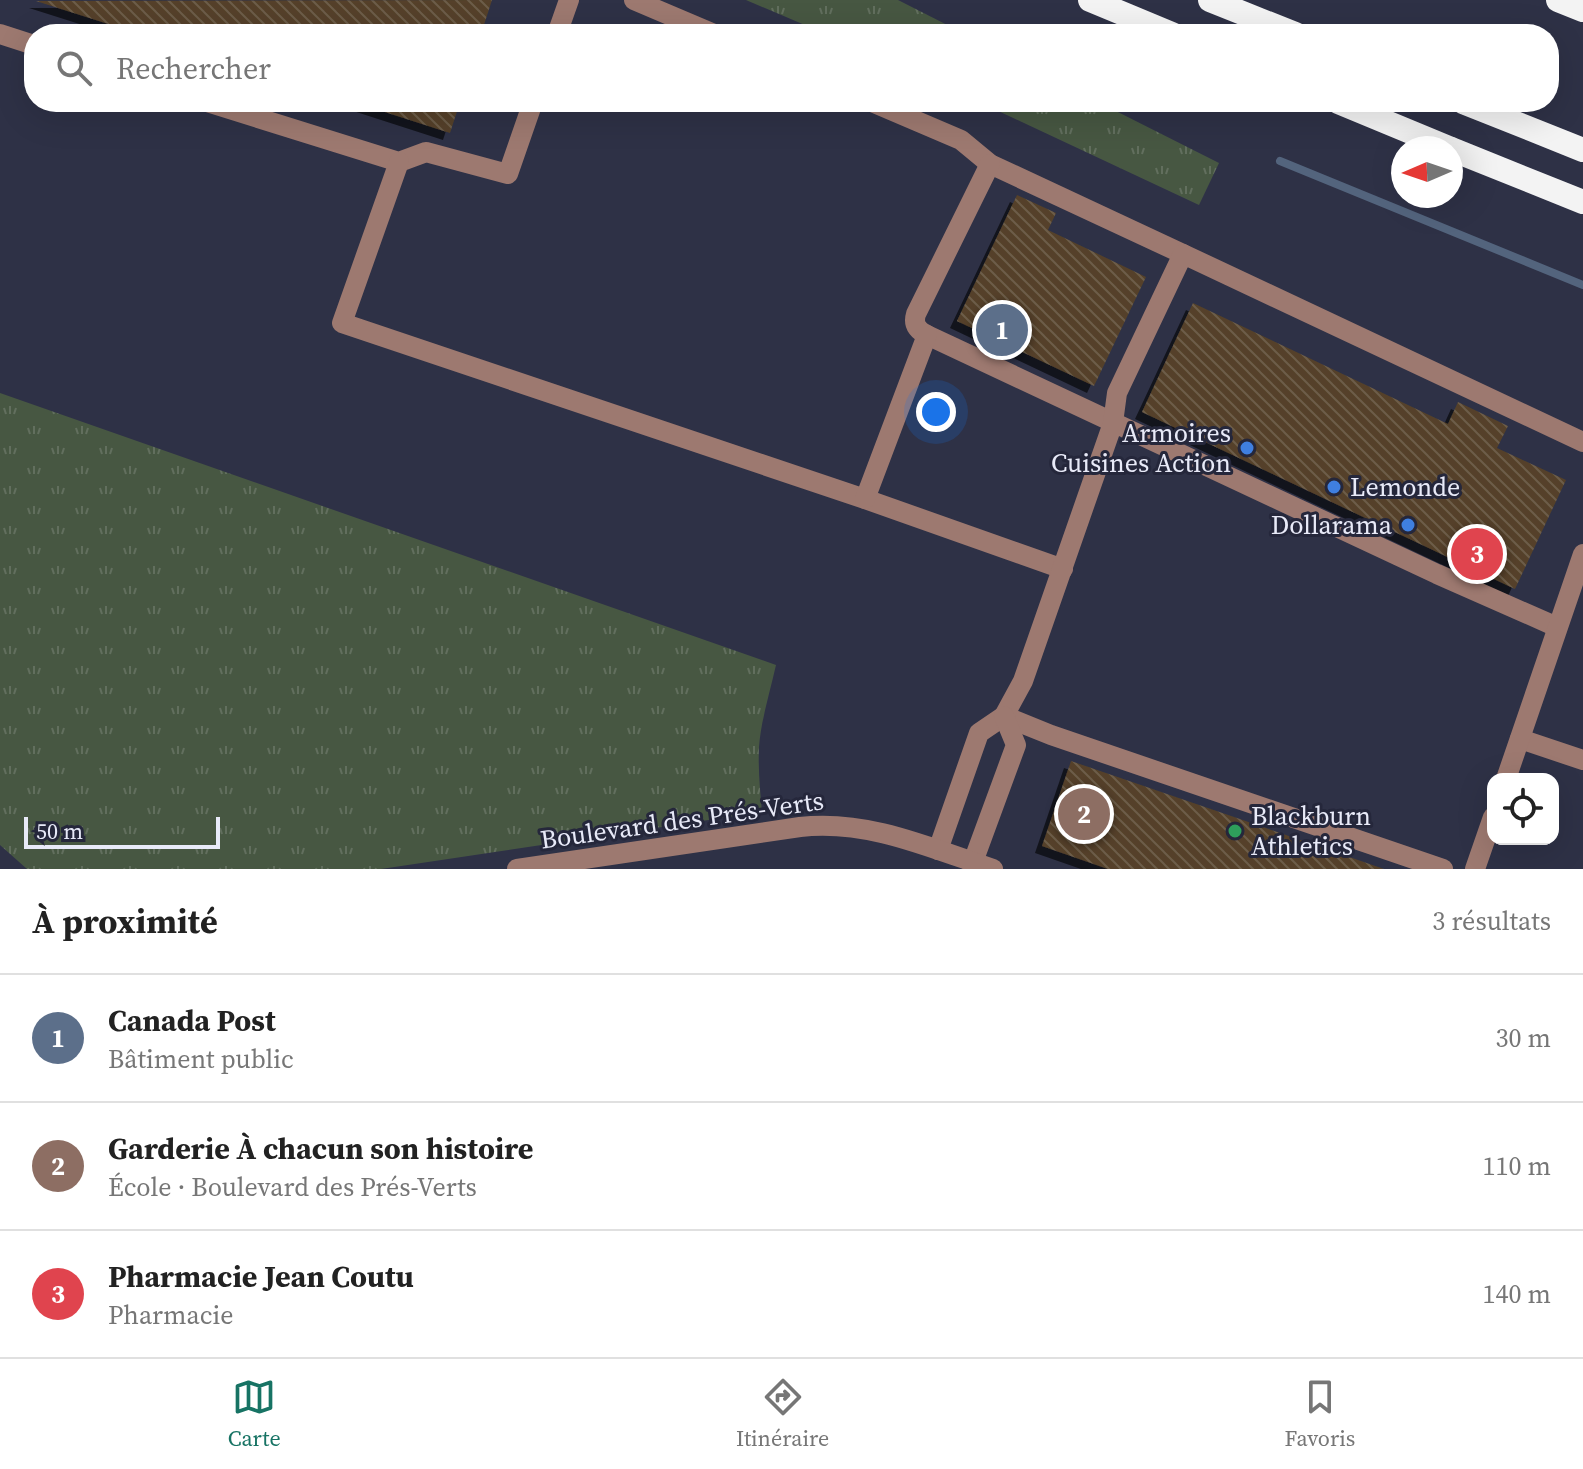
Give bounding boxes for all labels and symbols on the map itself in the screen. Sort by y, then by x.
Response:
north arrow [1391,136,1463,208]
pin: 1 [976,300,1028,360]
your location [916,392,956,432]
place label: Armoires Cuisines Action [1051,415,1231,481]
marker: Armoires Cuisines Action [1238,439,1256,457]
place label: Lemonde [1350,469,1460,505]
marker: Lemonde [1325,478,1343,496]
place label: Dollarama [1271,507,1393,543]
marker: Dollarama [1399,516,1417,534]
pin: 3 [1451,524,1503,584]
street label: Boulevard des Prés-Verts [538,782,826,858]
pin: 2 [1058,784,1110,844]
place label: Blackburn Athletics [1251,798,1371,864]
scale bar [24,813,220,849]
marker: Blackburn Athletics [1226,822,1244,840]

